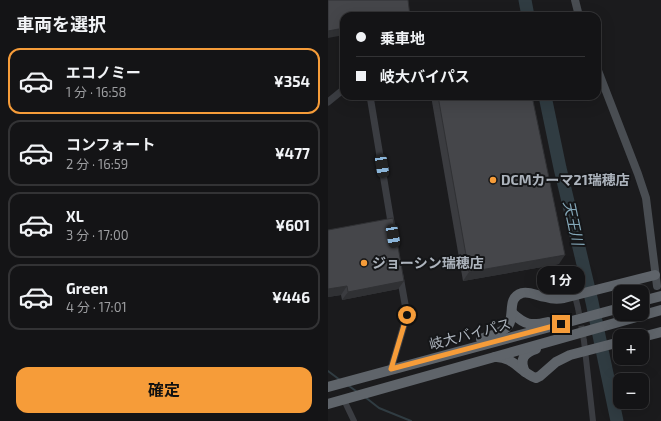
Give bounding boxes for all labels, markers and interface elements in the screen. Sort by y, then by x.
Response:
text: 車両を選択 [16,13,106,35]
text: 乗車地 [380,29,425,47]
icon: car [18,63,54,99]
text: エコノミー [66,63,141,81]
text: 岐大バイパス [380,67,470,85]
text: ¥354 [274,72,310,90]
text: 1 分 · 16:58 [66,84,126,100]
icon: car [18,135,54,171]
text: コンフォート [66,135,156,153]
text: ¥477 [275,144,310,162]
car [374,153,390,179]
text: 2 分 · 16:59 [66,156,128,172]
place label: DCMカーマ21瑞穂店 [501,171,630,188]
marker: DCMカーマ21瑞穂店 [488,175,498,185]
water label: 天王川 [560,199,588,249]
icon: car [18,207,54,243]
text: XL [66,207,84,225]
text: ¥601 [275,216,310,234]
car [385,223,401,249]
text: 3 分 · 17:00 [66,227,129,243]
place label: ジョーシン瑞穂店 [372,254,484,271]
marker: ジョーシン瑞穂店 [359,258,369,268]
callout: 1 分 [537,266,585,294]
text: 1 分 [550,272,572,288]
icon: car [18,279,54,315]
text: Green [66,279,108,297]
map controls [613,285,649,409]
button: layers [613,285,649,321]
text: ¥446 [272,288,310,306]
text: 4 分 · 17:01 [66,299,127,315]
route start [398,306,416,324]
street label: 岐大バイパス [427,314,513,353]
route end [552,315,570,333]
button: + [613,329,649,365]
button: 確定 [16,367,312,413]
button: − [613,373,649,409]

